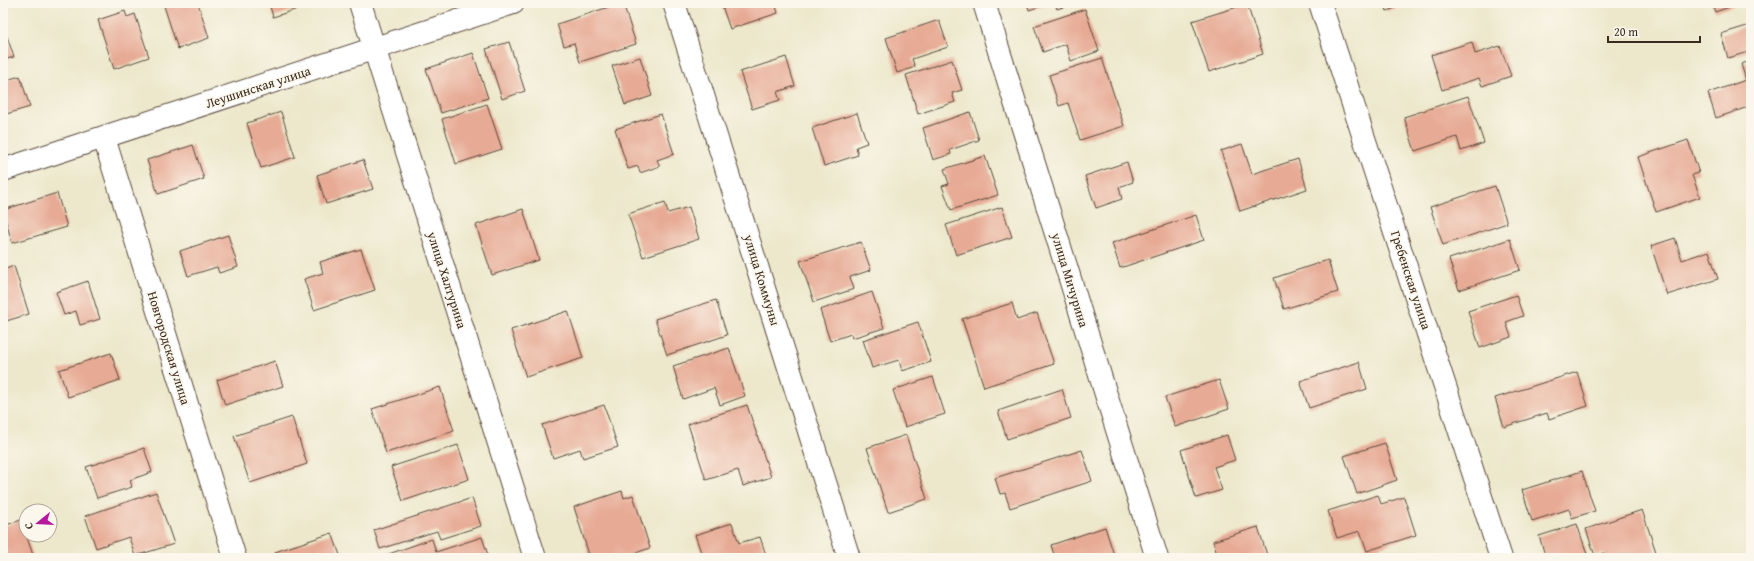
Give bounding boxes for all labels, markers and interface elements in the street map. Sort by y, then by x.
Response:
scale bar [1608,18,1700,44]
text: 20 m [1614,23,1638,40]
street label: Леушинская улица [203,61,314,113]
street label: улица Халтурина [422,228,472,332]
street label: Гребенская улица [1386,228,1436,333]
street label: улица Мичурина [1046,229,1094,330]
street label: улица Коммуны [739,231,785,328]
street label: Новгородская улица [143,289,196,408]
north arrow [18,503,58,543]
text: С [20,521,37,532]

